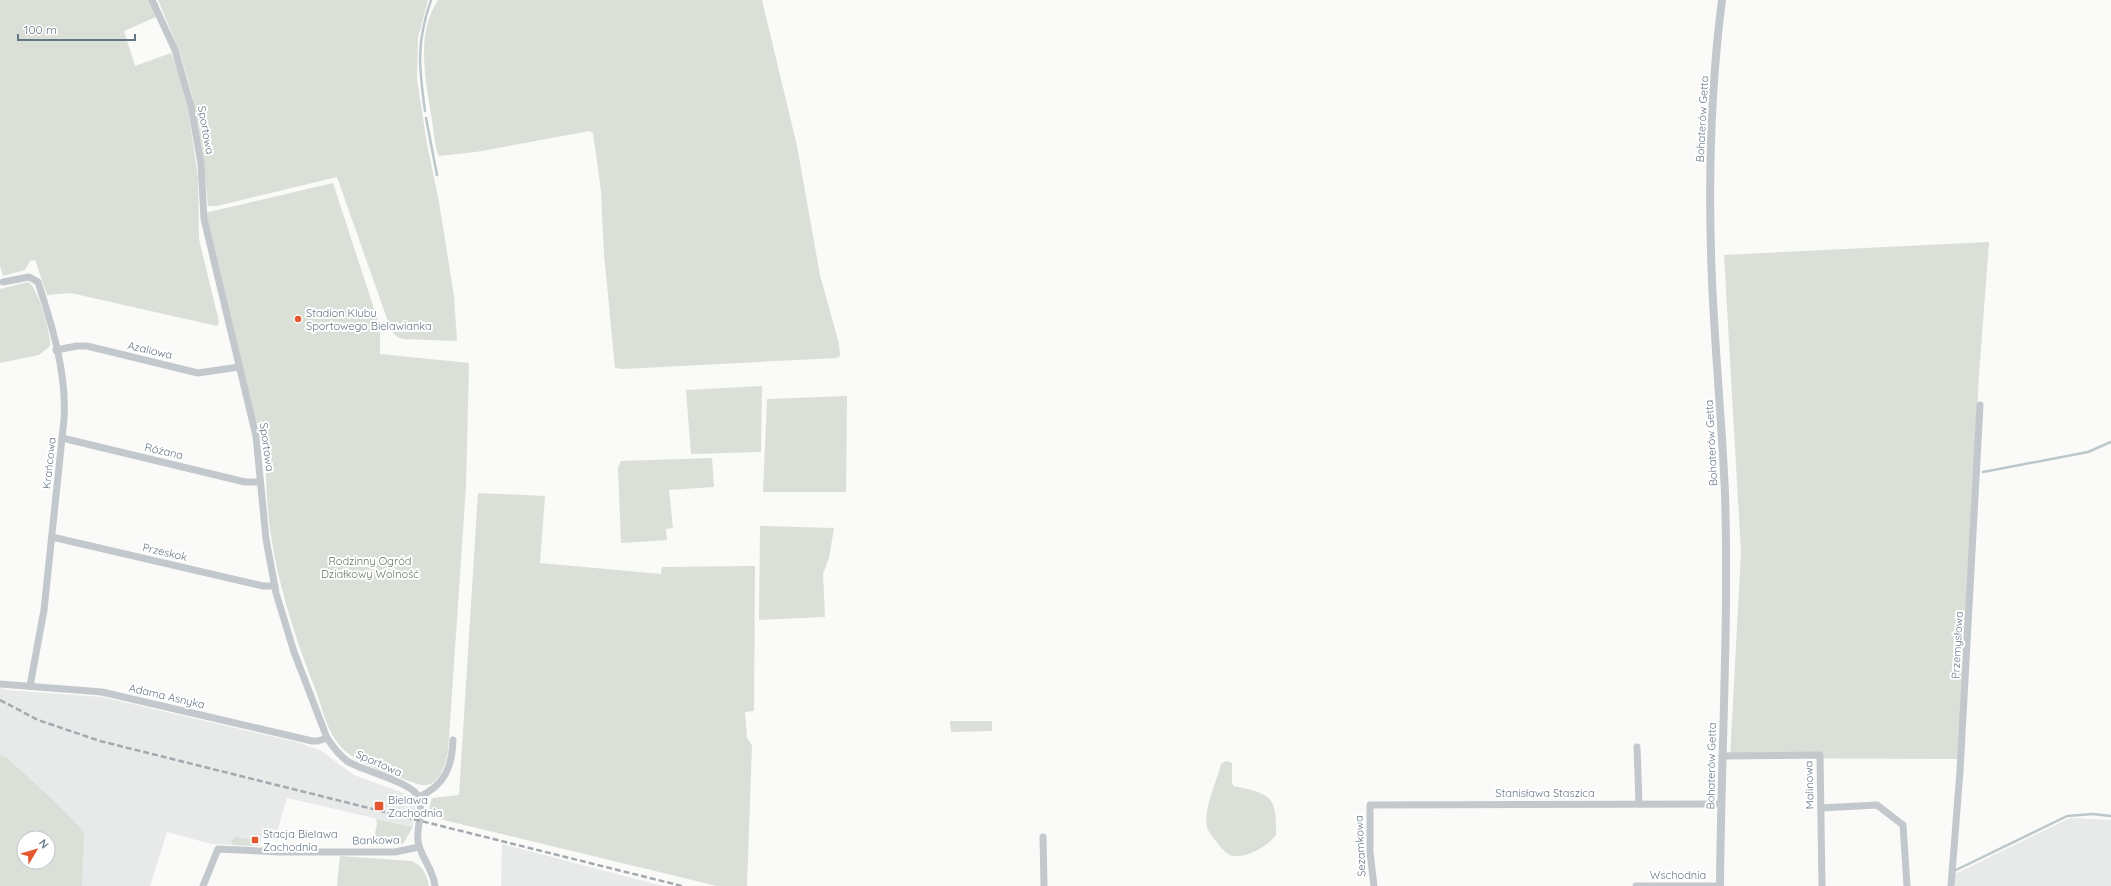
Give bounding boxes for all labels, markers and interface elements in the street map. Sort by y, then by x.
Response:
scale bar [18,16,135,42]
text: 100 m [24,22,57,37]
street label: Bohaterów Getta [1693,75,1711,163]
street label: Sportowa [195,105,217,155]
place label: Stadion Klubu Sportowego Bielawianka [306,306,432,333]
marker: Stadion Klubu Sportowego Bielawianka [293,314,303,324]
street label: Azaliowa [126,338,174,362]
street label: Bohaterów Getta [1702,399,1720,487]
street label: Sportowa [257,422,277,472]
street label: Krańcowa [39,437,59,489]
street label: Różana [143,440,185,462]
street label: Przeskok [141,540,189,564]
park label: Rodzinny Ogród Działkowy Wolność [321,554,419,581]
street label: Przemysłowa [1948,611,1966,679]
street label: Adama Asnyka [128,680,206,712]
street label: Bohaterów Getta [1703,723,1719,809]
street label: Sportowa [354,747,404,779]
street label: Malinowa [1801,760,1817,810]
street label: Stanisława Staszica [1495,786,1595,800]
place label: Bielawa Zachodnia [388,793,442,820]
marker: Bielawa Zachodnia [373,800,385,812]
street label: Sezamkowa [1351,815,1369,877]
place label: Stacja Bielawa Zachodnia [263,827,338,854]
north arrow [16,830,56,870]
street label: Bankowa [352,833,400,847]
marker: Stacja Bielawa Zachodnia [250,835,260,845]
text: N [36,836,52,851]
street label: Wschodnia [1650,868,1706,882]

